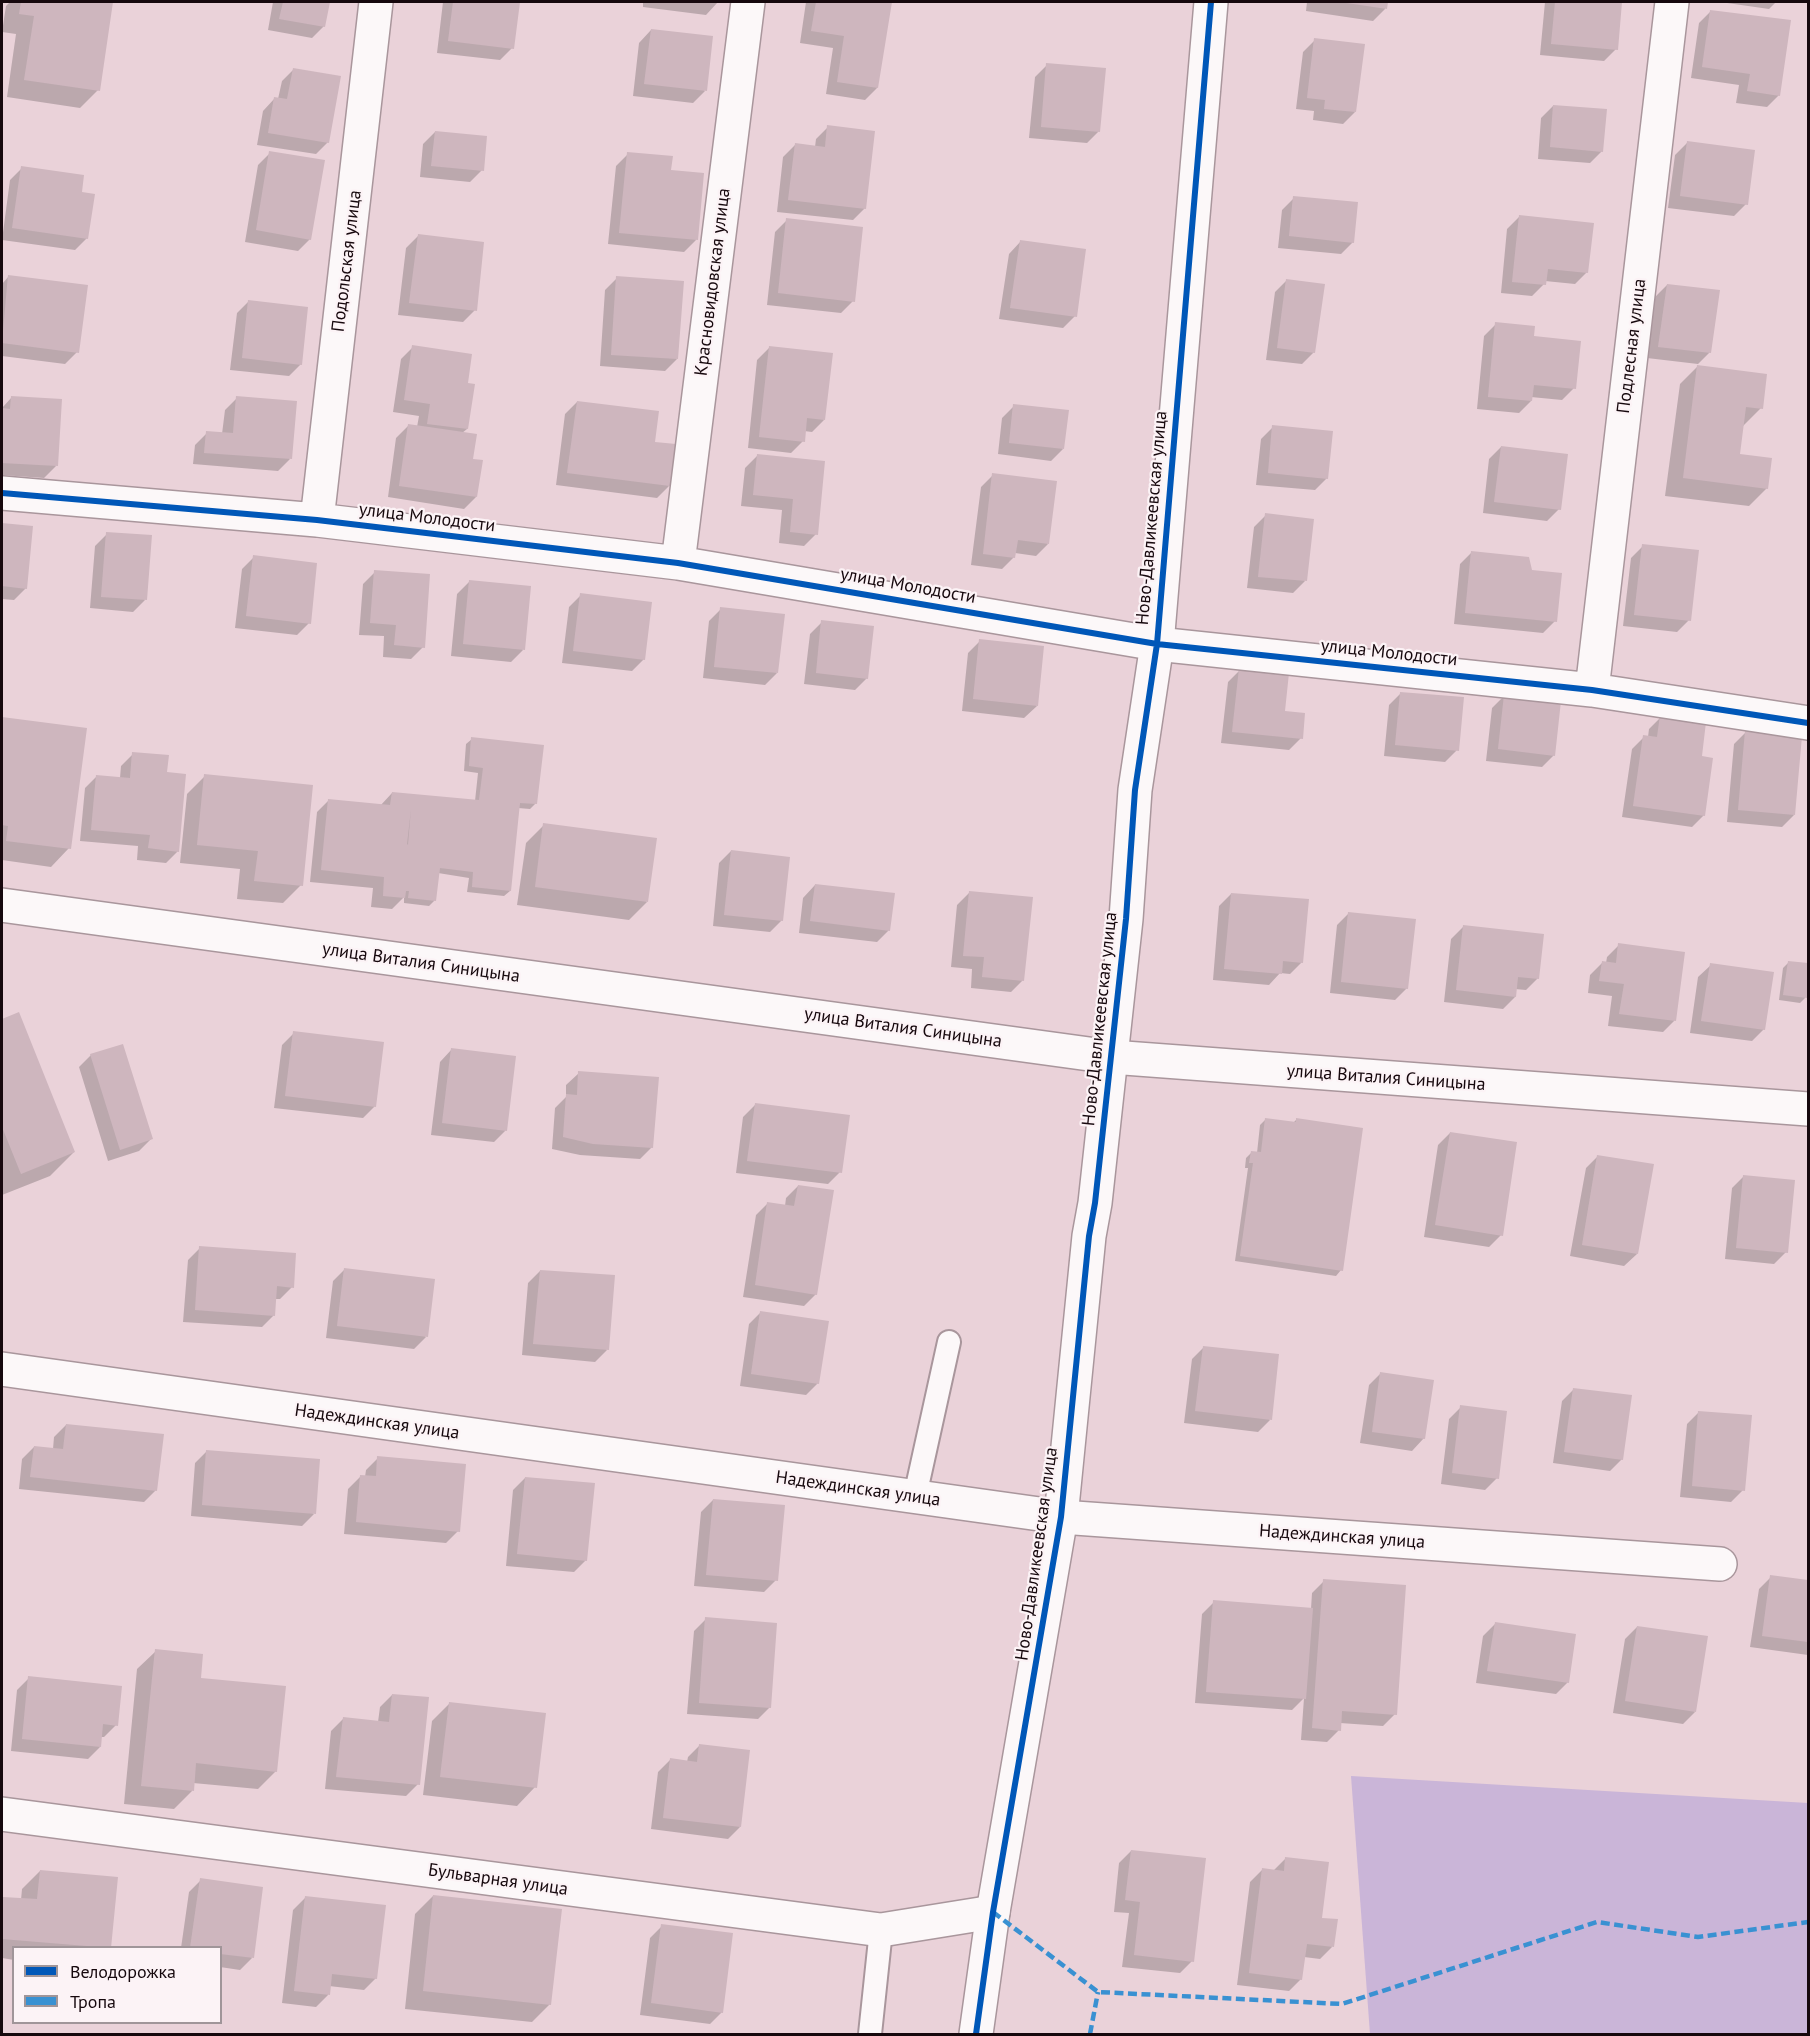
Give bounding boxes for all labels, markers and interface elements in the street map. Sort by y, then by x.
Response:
street label: Красновидовская улица [691,187,735,377]
street label: Подольская улица [328,189,366,333]
street label: Подлесная улица [1613,277,1651,415]
street label: Ново-Давликеевская улица [1132,410,1172,626]
street label: улица Молодости [358,499,496,537]
street label: улица Молодости [839,563,977,609]
street label: улица Молодости [1320,635,1458,671]
street label: Ново-Давликеевская улица [1078,911,1122,1127]
street label: улица Виталия Синицына [321,938,521,988]
street label: улица Виталия Синицына [803,1003,1003,1053]
street label: улица Виталия Синицына [1286,1060,1486,1096]
street label: Надеждинская улица [293,1400,461,1444]
street label: Ново-Давликеевская улица [1011,1446,1063,1662]
street label: Надеждинская улица [774,1467,942,1511]
street label: Надеждинская улица [1258,1520,1426,1554]
street label: Бульварная улица [427,1860,569,1900]
legend [12,1946,222,2024]
text: Велодорожка [70,1960,176,1983]
text: Тропа [70,1990,116,2013]

